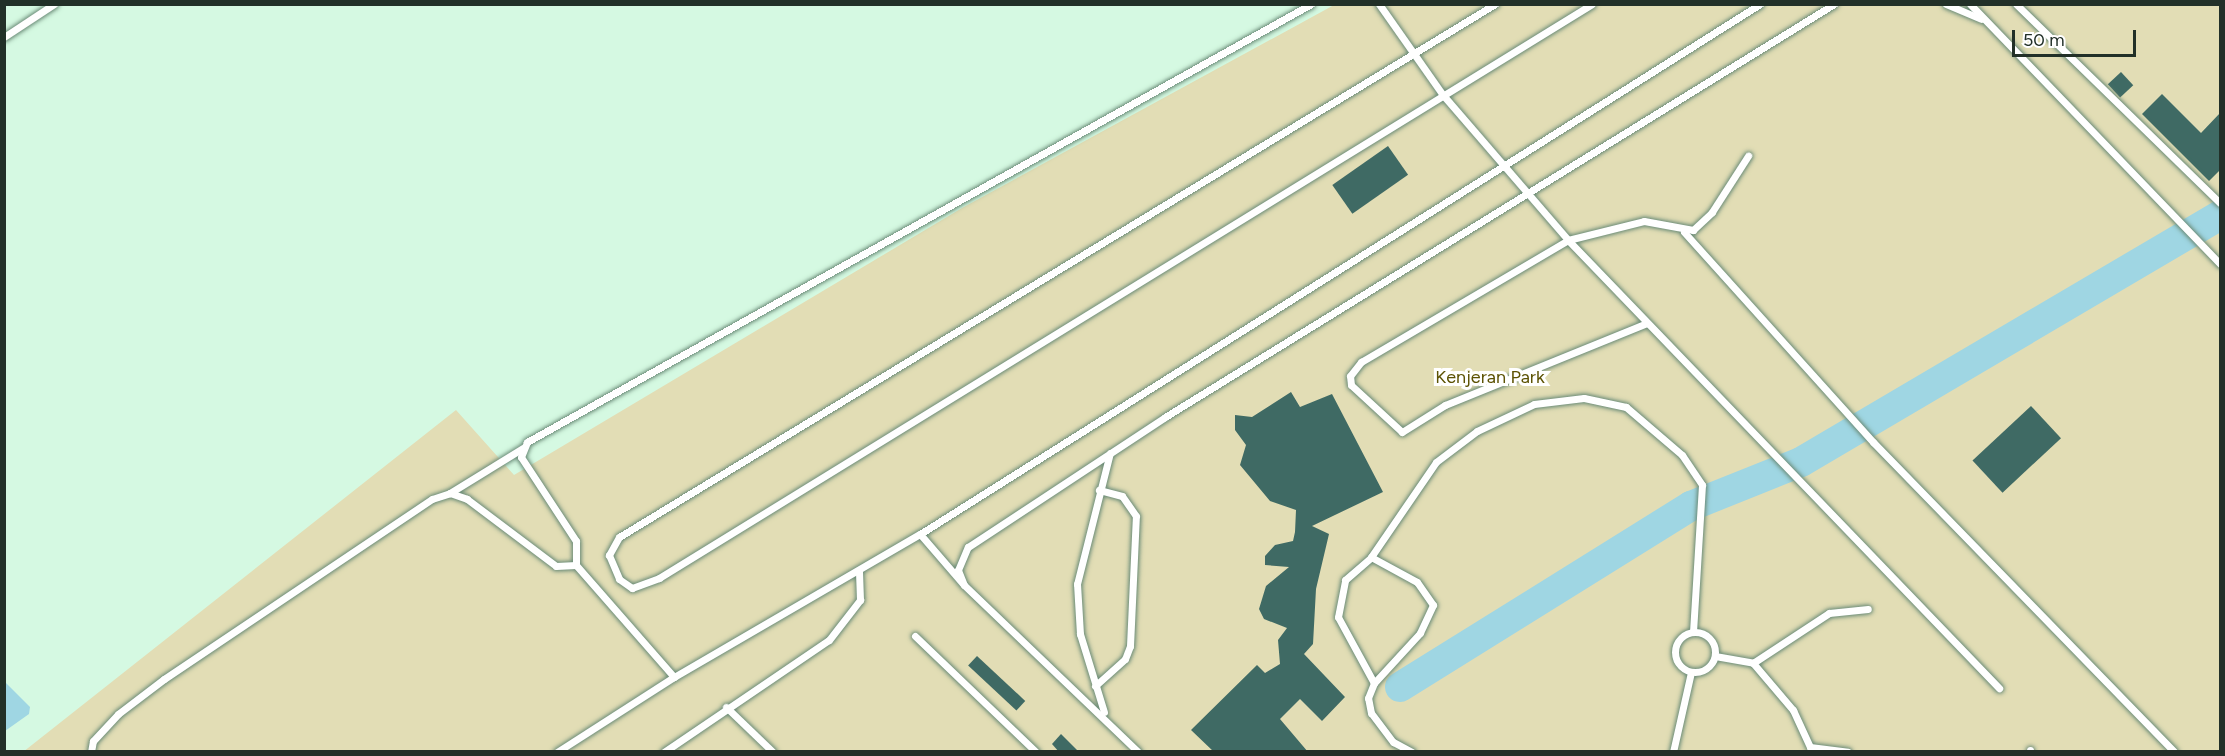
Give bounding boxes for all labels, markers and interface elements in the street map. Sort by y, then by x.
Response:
scale bar [2015,18,2140,56]
text: 50 m [2023,29,2065,51]
park label: Kenjeran Park [1435,366,1545,388]

